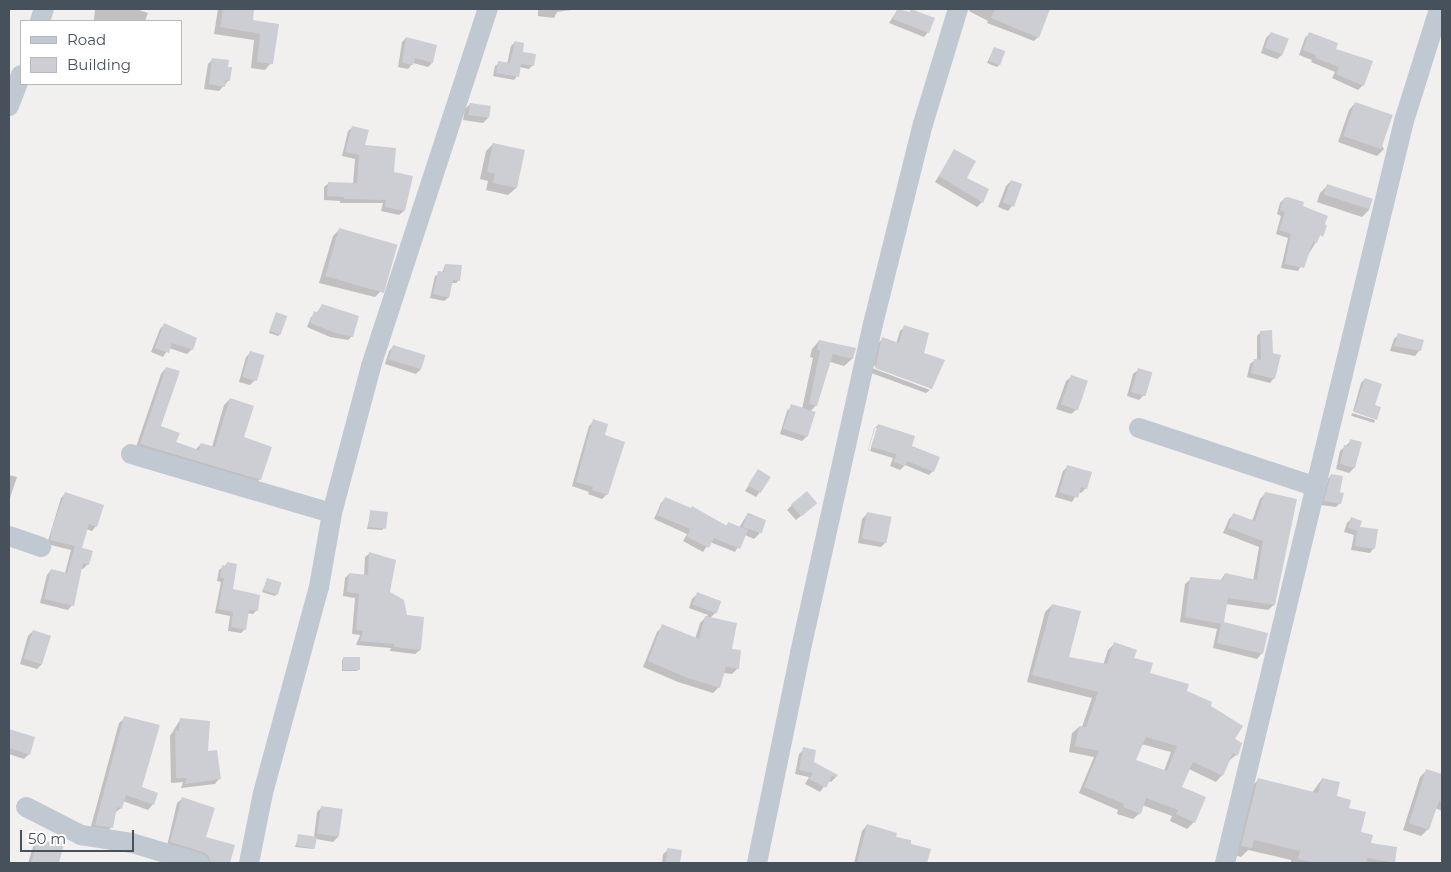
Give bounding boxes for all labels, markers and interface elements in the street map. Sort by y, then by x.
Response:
legend [20,20,182,85]
text: Road [67,30,106,49]
text: Building [67,55,131,74]
scale bar [22,820,136,852]
text: 50 m [28,829,66,848]

